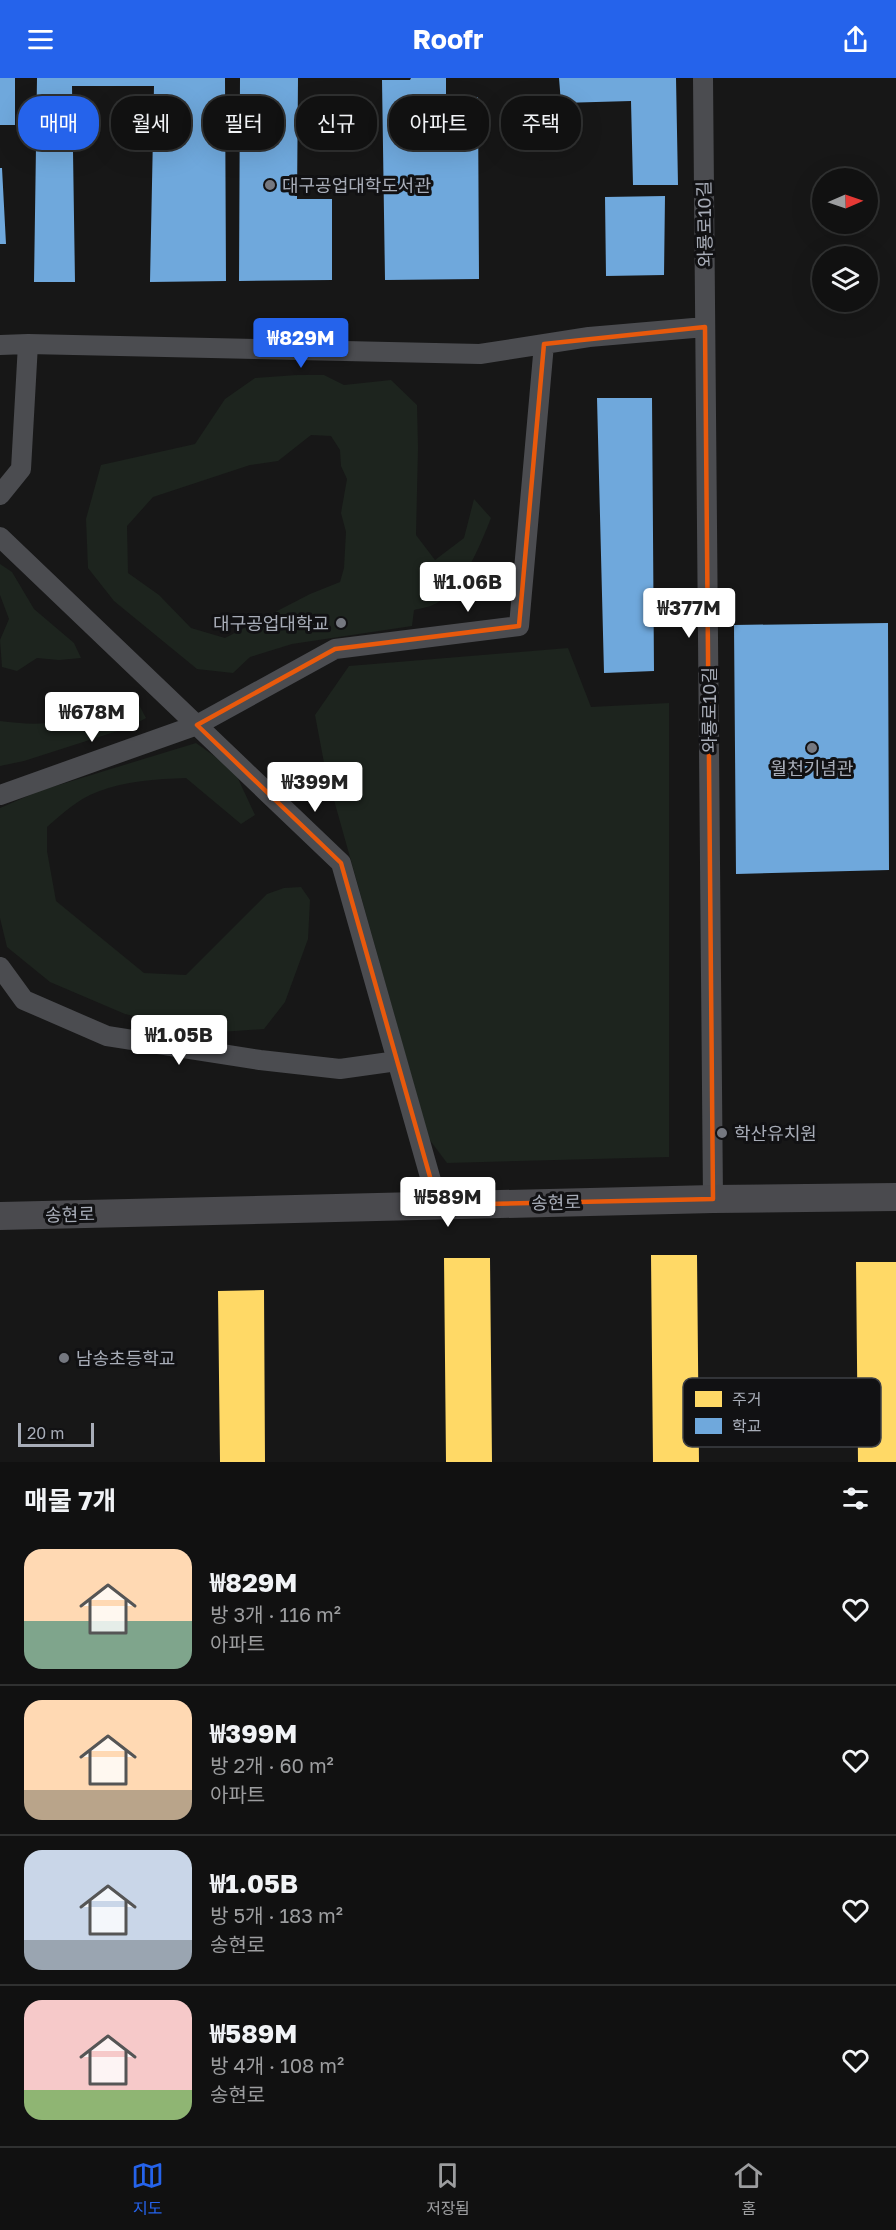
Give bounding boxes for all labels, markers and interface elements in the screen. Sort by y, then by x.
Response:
icon: menu [24,23,57,56]
text: Roofr [412,23,484,55]
icon: share [839,23,872,56]
chip: 매매 [18,96,99,150]
chip: 월세 [111,96,191,150]
chip: 필터 [203,96,284,150]
chip: 신규 [296,96,377,150]
chip: 아파트 [389,96,489,150]
chip: 주택 [501,96,581,150]
north arrow [812,168,878,234]
map controls [812,168,878,312]
place label: 대구공업대학도서관 [282,174,431,196]
marker: 대구공업대학도서관 [263,178,277,192]
street label: 와룡로10길 [692,181,716,267]
button: layers [812,246,878,312]
pin: ₩829M [259,318,343,369]
text: ₩829M [267,325,335,349]
pin: ₩1.06B [419,562,517,613]
text: ₩1.06B [434,569,502,593]
pin: ₩377M [647,588,731,639]
text: ₩377M [657,595,721,619]
place label: 대구공업대학교 [213,612,329,634]
marker: 대구공업대학교 [334,616,348,630]
street label: 와룡로10길 [698,667,720,753]
pin: ₩678M [50,692,134,743]
text: ₩678M [59,699,125,723]
marker: 월천기념관 [805,741,819,755]
place label: 월천기념관 [771,757,854,779]
pin: ₩399M [273,762,357,813]
text: ₩399M [281,769,349,793]
pin: ₩1.05B [130,1015,228,1066]
text: ₩1.05B [145,1022,213,1046]
place label: 학산유치원 [734,1122,817,1144]
marker: 학산유치원 [715,1126,729,1140]
pin: ₩589M [406,1177,490,1228]
text: ₩589M [414,1184,482,1208]
street label: 송현로 [531,1191,581,1213]
street label: 송현로 [45,1203,95,1225]
place label: 남송초등학교 [76,1347,175,1369]
marker: 남송초등학교 [57,1351,71,1365]
legend [683,1378,881,1447]
text: 주거 [732,1389,761,1409]
text: 학교 [732,1416,761,1436]
scale bar [18,1420,94,1448]
text: 20 m [27,1423,64,1443]
icon: filters [839,1482,872,1515]
text: 매물 7개 [24,1485,116,1516]
text: ₩829M [210,1567,298,1598]
icon: home [72,1573,144,1645]
icon: heart [839,1593,872,1626]
text: 방 3개 · 116 m² [210,1602,341,1626]
text: 아파트 [210,1631,265,1655]
text: ₩399M [210,1718,297,1749]
icon: home [72,1724,144,1796]
icon: heart [839,1744,872,1777]
text: 방 2개 · 60 m² [210,1753,334,1777]
text: 아파트 [210,1782,265,1806]
text: ₩1.05B [210,1868,298,1899]
icon: home [72,1874,144,1946]
icon: heart [839,1894,872,1927]
text: 방 5개 · 183 m² [210,1903,343,1927]
text: 송현로 [210,1932,265,1956]
text: ₩589M [210,2018,298,2049]
icon: home [72,2024,144,2096]
icon: heart [839,2044,872,2077]
text: 방 4개 · 108 m² [210,2053,344,2077]
text: 송현로 [210,2082,265,2106]
tab: 지도 [131,2159,164,2219]
tab: 저장됨 [426,2159,470,2219]
tab: 홈 [732,2159,765,2219]

